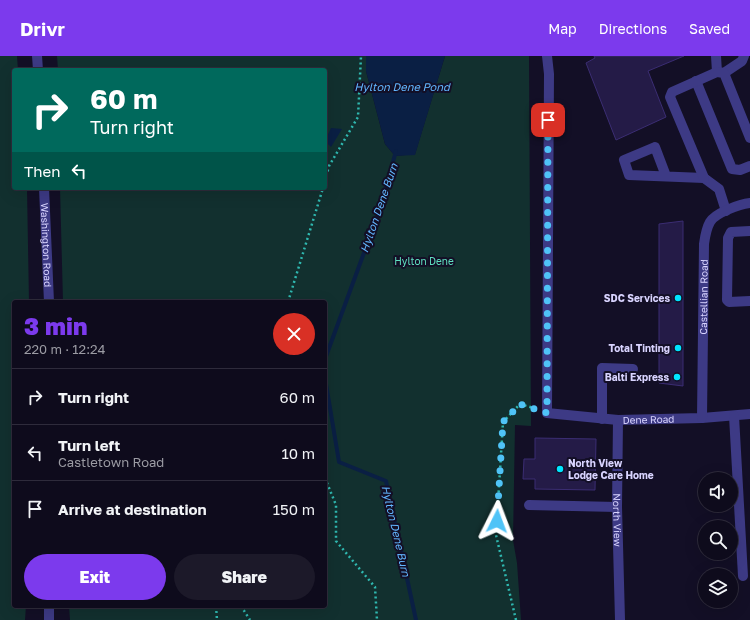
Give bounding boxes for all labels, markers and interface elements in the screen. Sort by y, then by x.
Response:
text: Drivr [20,17,65,40]
text: Map [548,20,577,37]
text: Directions [599,20,667,37]
text: Saved [689,20,730,37]
water label: Hylton Dene Pond [354,80,451,94]
text: 60 m [90,82,157,115]
icon: right [24,84,76,136]
pin [531,103,565,137]
icon: arrive [537,109,559,131]
text: Turn right [90,116,174,138]
icon: left [68,160,90,182]
water label: Hylton Dene Burn [357,160,401,254]
text: Then [24,162,60,180]
street label: Washington Road [39,202,54,287]
park label: Hylton Dene [394,255,454,267]
street label: Castellian Road [697,259,710,335]
place label: SDC Services [604,292,670,304]
marker: SDC Services [673,293,683,303]
text: 3 min [24,311,87,340]
button: close [273,313,315,355]
text: 220 m · 12:24 [24,341,106,357]
place label: Total Tinting [608,342,670,354]
marker: Total Tinting [673,343,683,353]
place label: Balti Express [605,371,669,383]
marker: Balti Express [672,372,682,382]
icon: right [24,386,46,408]
text: Turn right [58,388,129,406]
text: 60 m [280,388,315,406]
street label: Dene Road [622,413,675,426]
text: Turn left [58,436,120,454]
icon: left [24,442,46,464]
text: 10 m [281,444,315,462]
text: Castletown Road [58,454,164,470]
place label: North View Lodge Care Home [568,457,654,481]
marker: North View Lodge Care Home [555,464,565,474]
map controls [698,472,738,608]
button: sound [698,472,738,512]
water label: Hylton Dene Burn [379,484,414,579]
street label: North View [611,493,624,547]
icon: arrive [24,498,46,520]
text: Arrive at destination [58,500,207,518]
text: 150 m [273,500,315,518]
position arrow [476,500,518,542]
button: search [698,520,738,560]
button: Exit [24,554,166,600]
button: Share [174,554,315,600]
button: layers [698,568,738,608]

